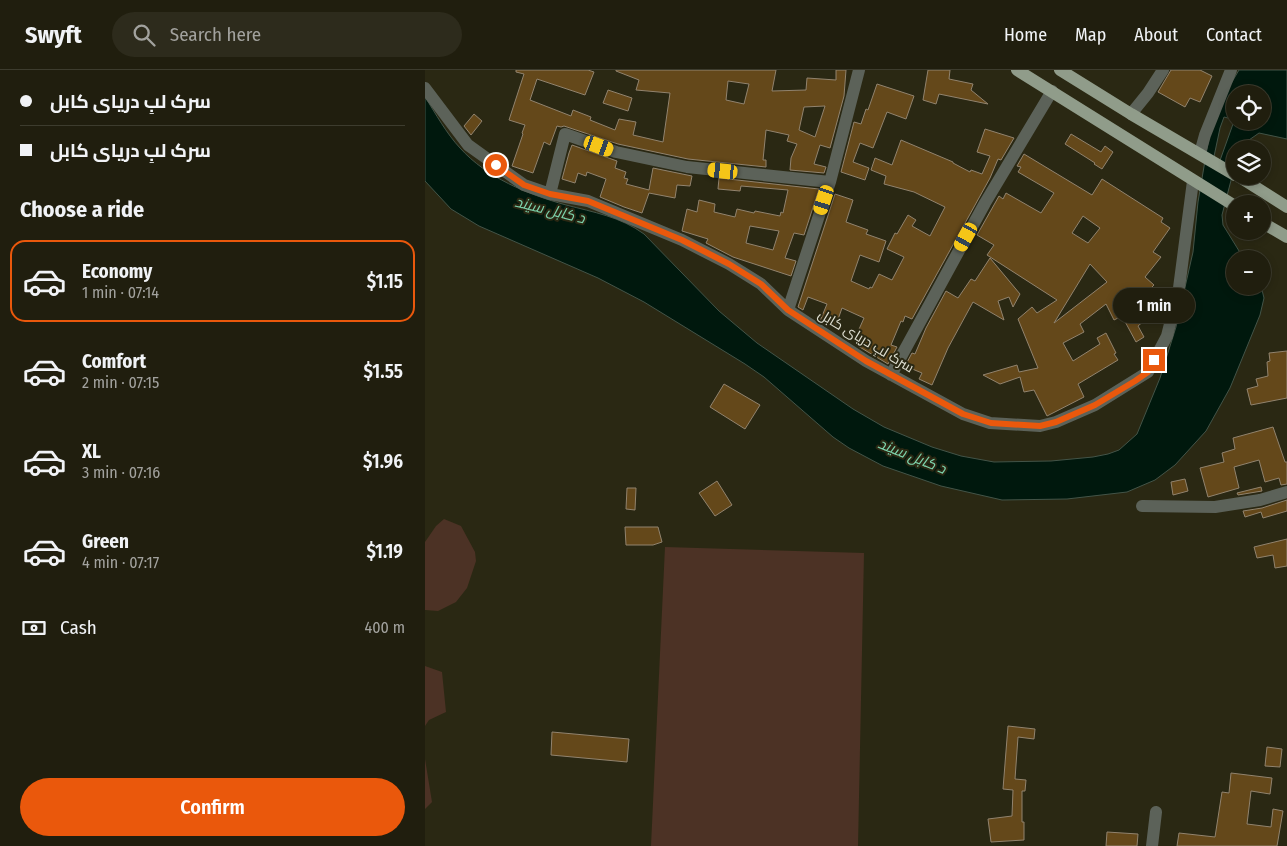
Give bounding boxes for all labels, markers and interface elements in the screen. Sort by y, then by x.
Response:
search box [112,12,462,57]
text: Swyft [25,21,82,49]
icon: search [130,21,158,49]
text: Search here [170,23,261,46]
text: Home [1004,24,1047,46]
text: Map [1075,24,1106,46]
text: About [1134,24,1178,46]
text: Contact [1206,24,1262,46]
map controls [1226,85,1271,295]
button: locate [1226,85,1271,130]
text: سرک لبِ دریای کابل [50,90,211,113]
car [582,134,615,158]
text: سرک لبِ دریای کابل [50,139,211,162]
button: layers [1226,140,1271,185]
route start [485,154,507,176]
car [707,162,738,180]
car [812,183,835,217]
water label: د کابل سيند [513,193,588,228]
button: + [1226,195,1271,240]
text: Choose a ride [20,196,144,223]
car [952,220,979,254]
button: − [1226,250,1271,295]
icon: car [22,259,67,304]
text: Economy [82,260,152,283]
text: $1.15 [367,270,403,293]
text: 1 min · 07:14 [82,283,159,302]
callout: 1 min [1113,288,1195,322]
text: 1 min [1137,296,1171,315]
street label: سرک لبِ دریای کابل [815,306,917,376]
icon: car [22,349,67,394]
route end [1143,349,1165,371]
text: Comfort [82,350,146,373]
text: $1.55 [364,360,403,383]
text: 2 min · 07:15 [82,373,159,392]
water label: د کابل سيند [875,434,949,478]
icon: car [22,439,67,484]
text: XL [82,440,101,463]
text: $1.96 [363,450,403,473]
text: 3 min · 07:16 [82,463,160,482]
icon: car [22,529,67,574]
text: Green [82,530,129,553]
text: $1.19 [366,540,403,563]
text: 4 min · 07:17 [82,553,159,572]
icon: cash [20,614,48,642]
text: Cash [60,616,97,639]
text: 400 m [365,618,405,637]
button: Confirm [20,778,405,836]

